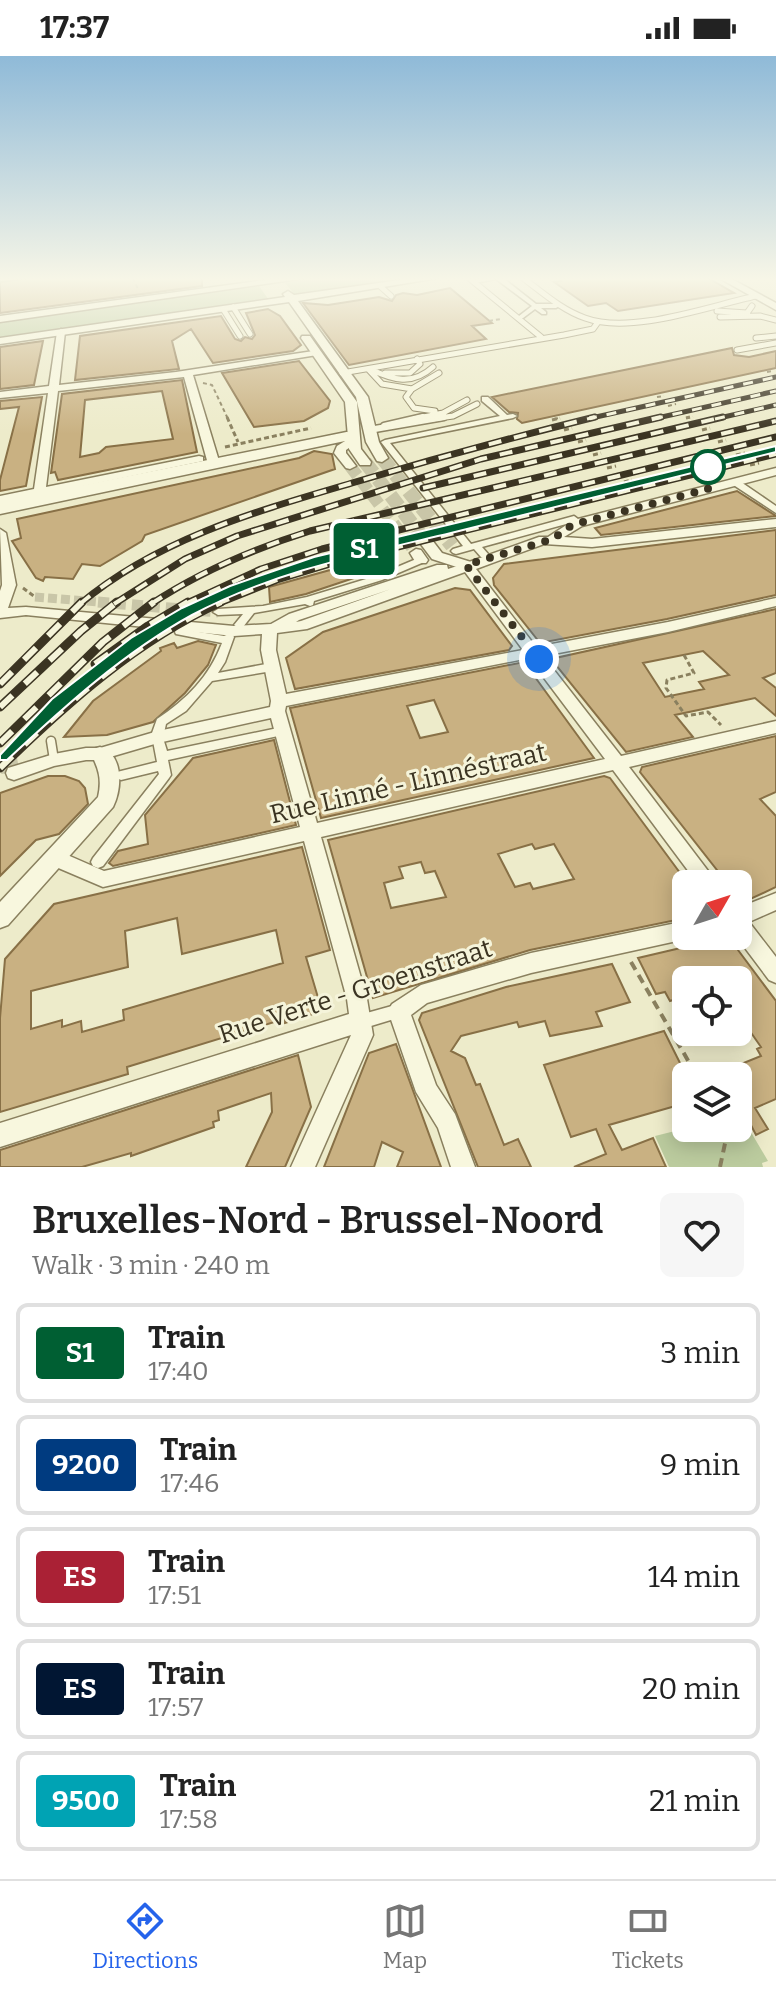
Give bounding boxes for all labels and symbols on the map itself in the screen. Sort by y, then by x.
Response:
unlabelled marker [691,450,725,484]
line badge: S1 [328,523,400,575]
your location [519,639,559,679]
street label: Rue Linné - Linnéstraat [267,736,550,830]
north arrow [672,870,752,950]
street label: Rue Verte - Groenstraat [214,932,496,1050]

